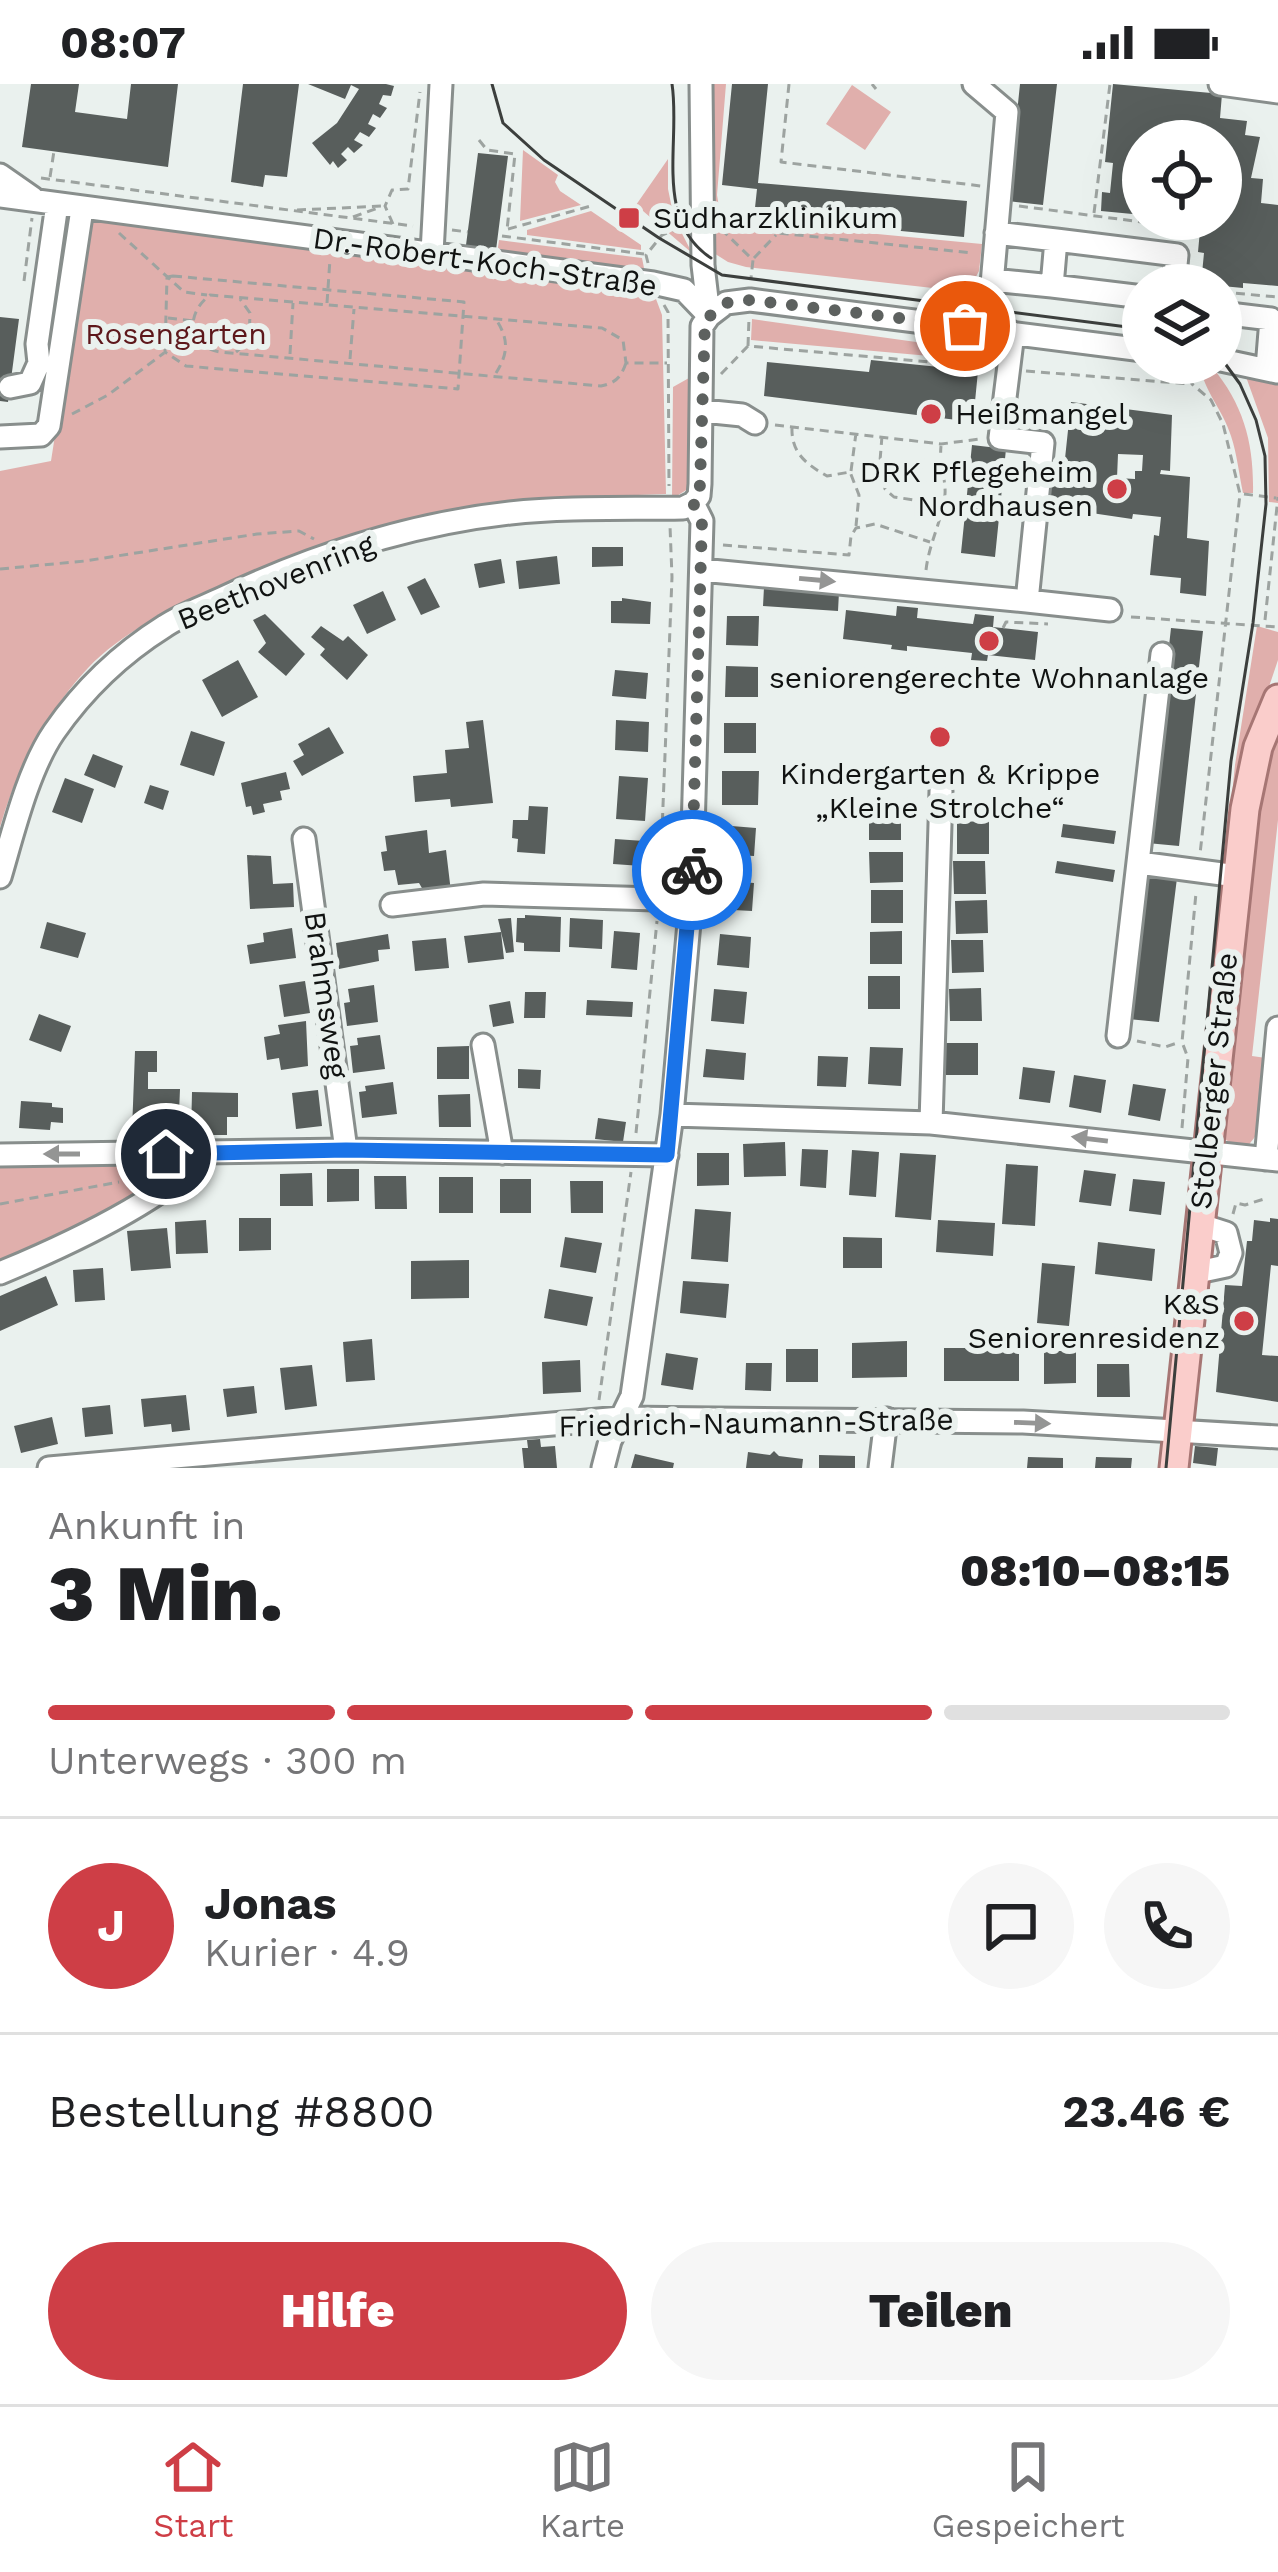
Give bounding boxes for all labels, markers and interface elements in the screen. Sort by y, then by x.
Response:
text: 08:07 [60,16,186,69]
map controls [1122,120,1242,384]
button: locate [1122,120,1242,240]
place label: Südharzklinikum [653,200,898,235]
marker: Südharzklinikum [616,205,642,231]
street label: Dr.-Robert-Koch-Straße [311,220,659,303]
button: layers [1122,264,1242,384]
pin [914,275,1016,377]
icon: bag [932,293,998,359]
park label: Rosengarten [85,316,267,351]
place label: Heißmangel [955,396,1127,431]
marker: Heißmangel [918,401,944,427]
place label: DRK Pflegeheim Nordhausen [860,454,1093,523]
marker: DRK Pflegeheim Nordhausen [1104,476,1130,502]
street label: Beethovenring [172,526,379,637]
one-way arrow [799,571,836,590]
marker: seniorengerechte Wohnanlage [976,628,1002,654]
place label: seniorengerechte Wohnanlage [769,660,1209,695]
marker: Kindergarten & Krippe „Kleine Strolche“ [927,724,953,750]
place label: Kindergarten & Krippe „Kleine Strolche“ [780,756,1100,825]
courier [632,810,752,930]
icon: bike [659,837,725,903]
street label: Brahmsweg [297,909,356,1081]
street label: Stolberger Straße [1183,951,1244,1211]
pin [115,1103,217,1205]
icon: home [133,1121,199,1187]
one-way arrow [1071,1129,1108,1148]
one-way arrow [42,1145,80,1164]
place label: K&S Seniorenresidenz [968,1286,1220,1355]
marker: K&S Seniorenresidenz [1231,1308,1257,1334]
street label: Friedrich-Naumann-Straße [558,1402,954,1443]
one-way arrow [1014,1414,1052,1433]
text: Ankunft in [48,1503,245,1548]
text: 08:10–08:15 [960,1544,1230,1597]
text: 3 Min. [48,1547,283,1639]
text: Unterwegs · 300 m [48,1738,407,1783]
button: chat [948,1863,1074,1989]
button: phone [1104,1863,1230,1989]
text: Jonas [204,1877,337,1930]
text: J [97,1899,125,1952]
text: Kurier · 4.9 [204,1930,410,1975]
text: Bestellung #8800 [48,2085,435,2138]
text: 23.46 € [1062,2085,1230,2138]
button: Hilfe [48,2242,627,2380]
button: Teilen [651,2242,1230,2380]
tab: Start [153,2434,233,2545]
tab: Karte [540,2434,625,2545]
tab: Gespeichert [932,2434,1125,2545]

